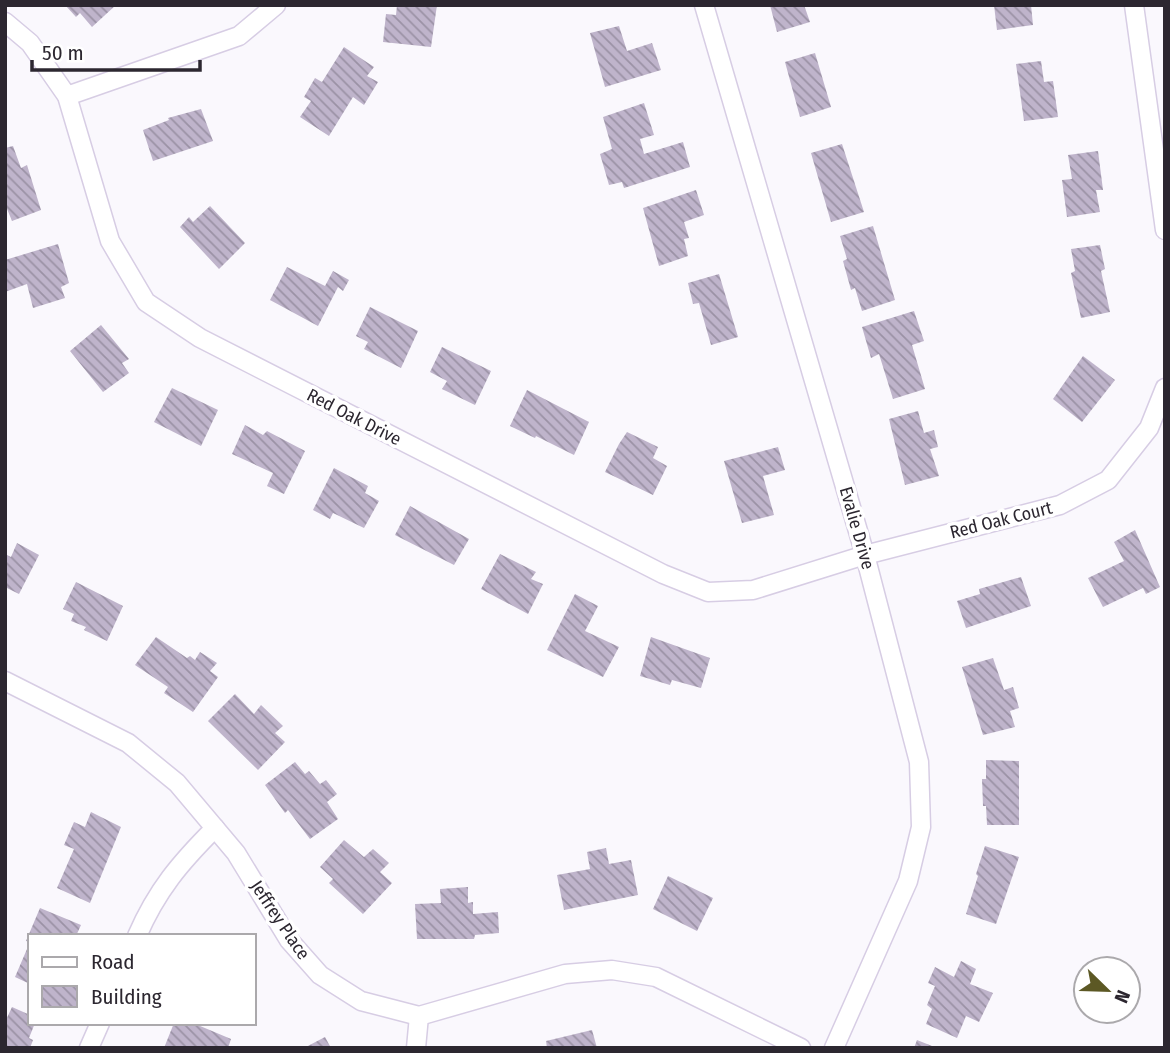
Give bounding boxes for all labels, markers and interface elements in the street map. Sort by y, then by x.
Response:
scale bar [32,28,200,72]
text: 50 m [42,40,84,66]
street label: Red Oak Drive [303,384,405,450]
street label: Evalie Drive [835,484,879,572]
street label: Red Oak Court [948,497,1055,543]
street label: Jeffrey Place [246,876,315,964]
legend [28,934,256,1025]
text: Road [91,949,135,975]
north arrow [1072,955,1142,1025]
text: Building [91,984,162,1010]
text: N [1109,987,1135,1006]

